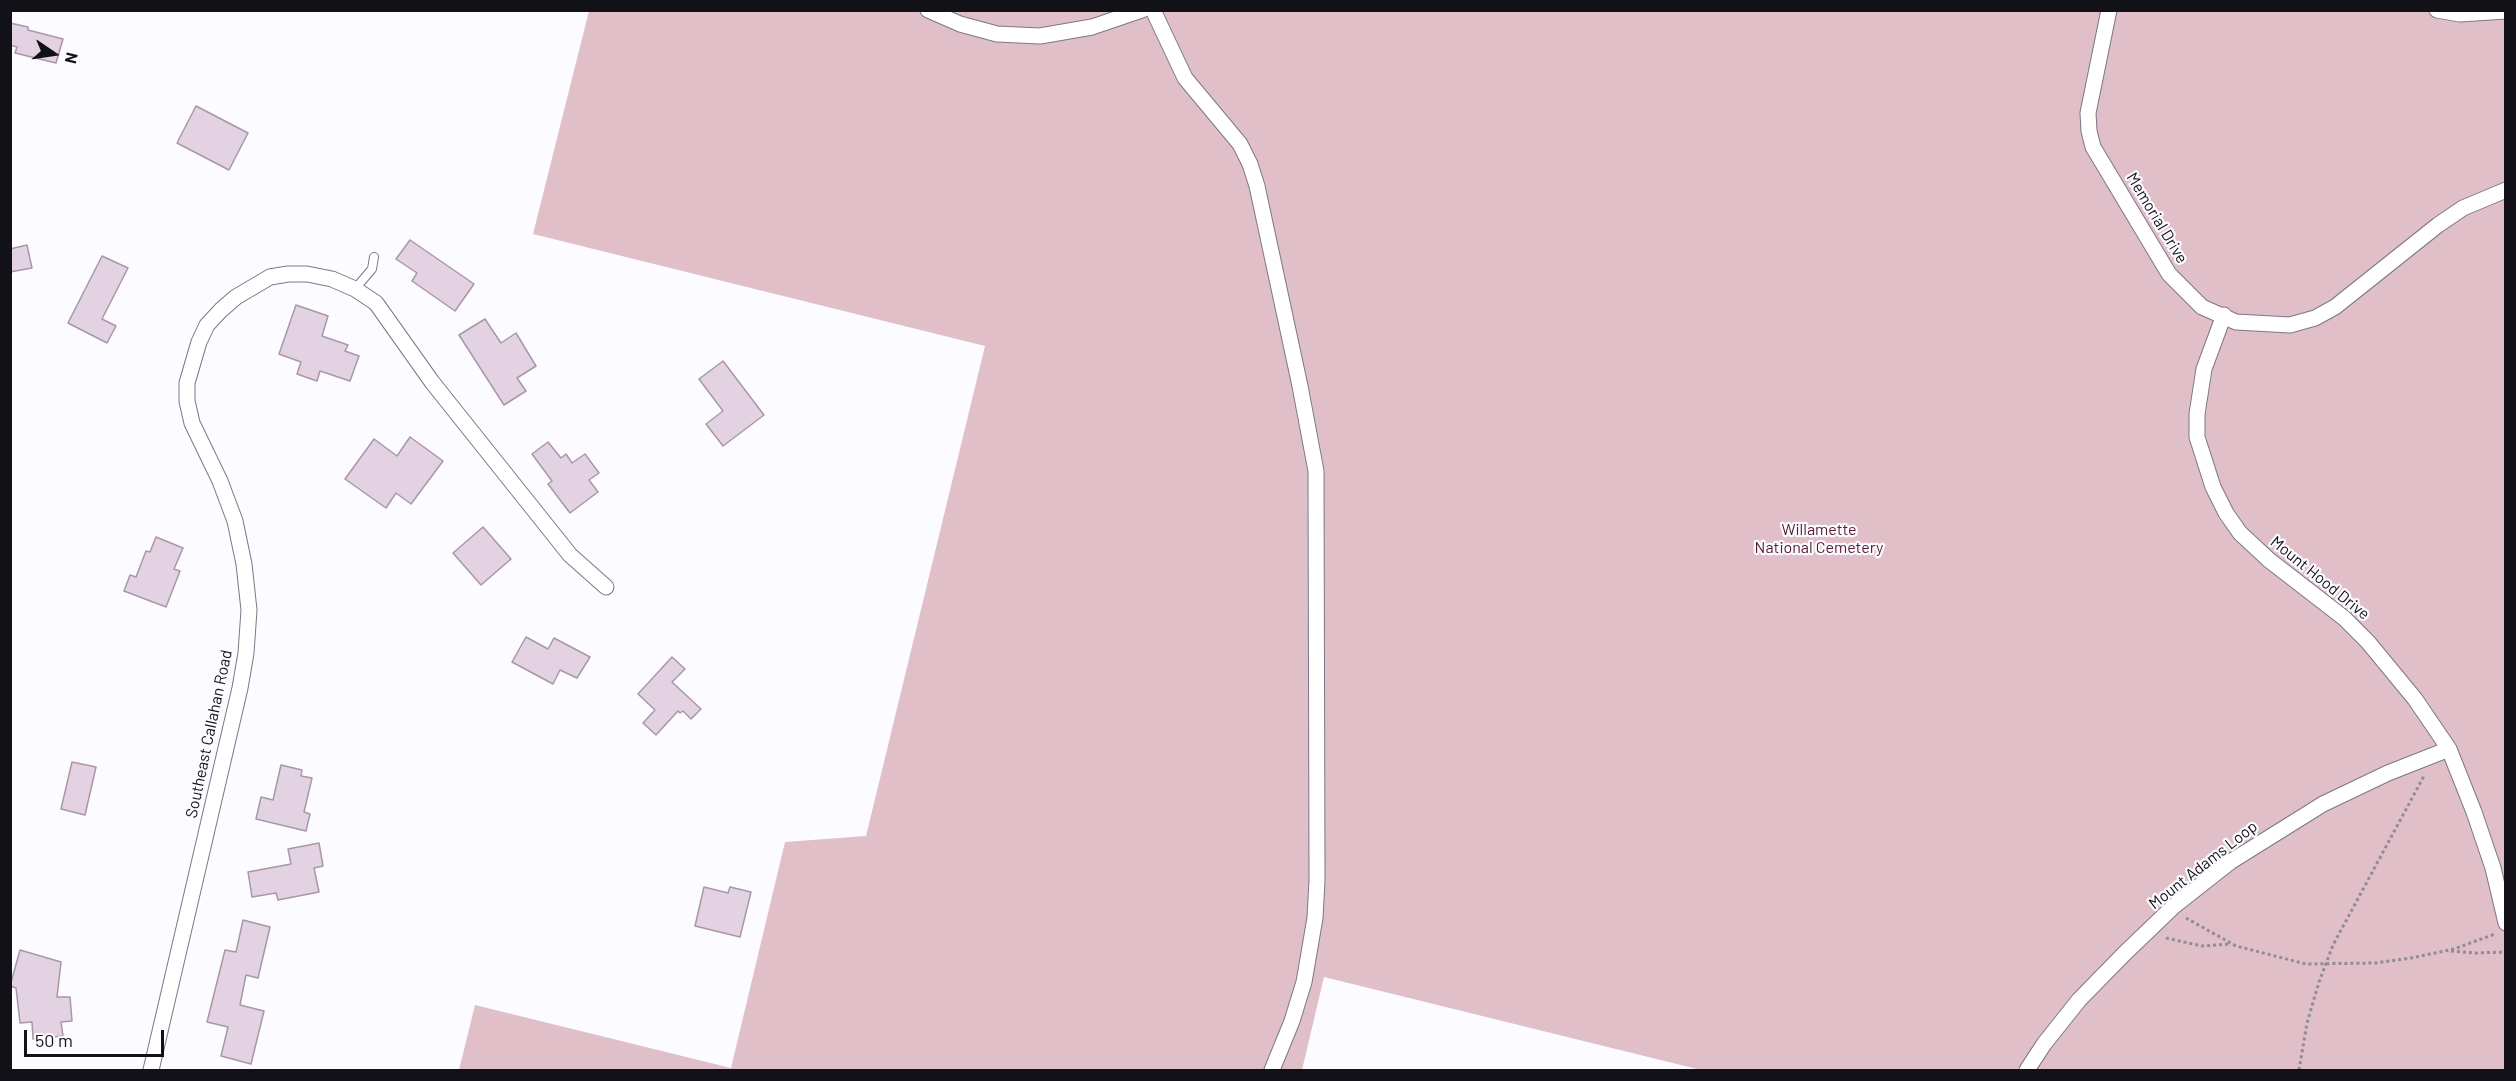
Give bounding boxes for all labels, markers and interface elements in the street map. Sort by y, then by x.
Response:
north arrow [24,24,84,84]
text: N [62,51,82,65]
street label: Memorial Drive [2122,169,2192,267]
park label: Willamette National Cemetery [1755,520,1883,558]
street label: Mount Hood Drive [2267,532,2373,624]
street label: Southeast Callahan Road [182,648,236,820]
street label: Mount Adams Loop [2145,817,2261,913]
scale bar [27,1018,166,1056]
text: 50 m [35,1029,73,1051]

